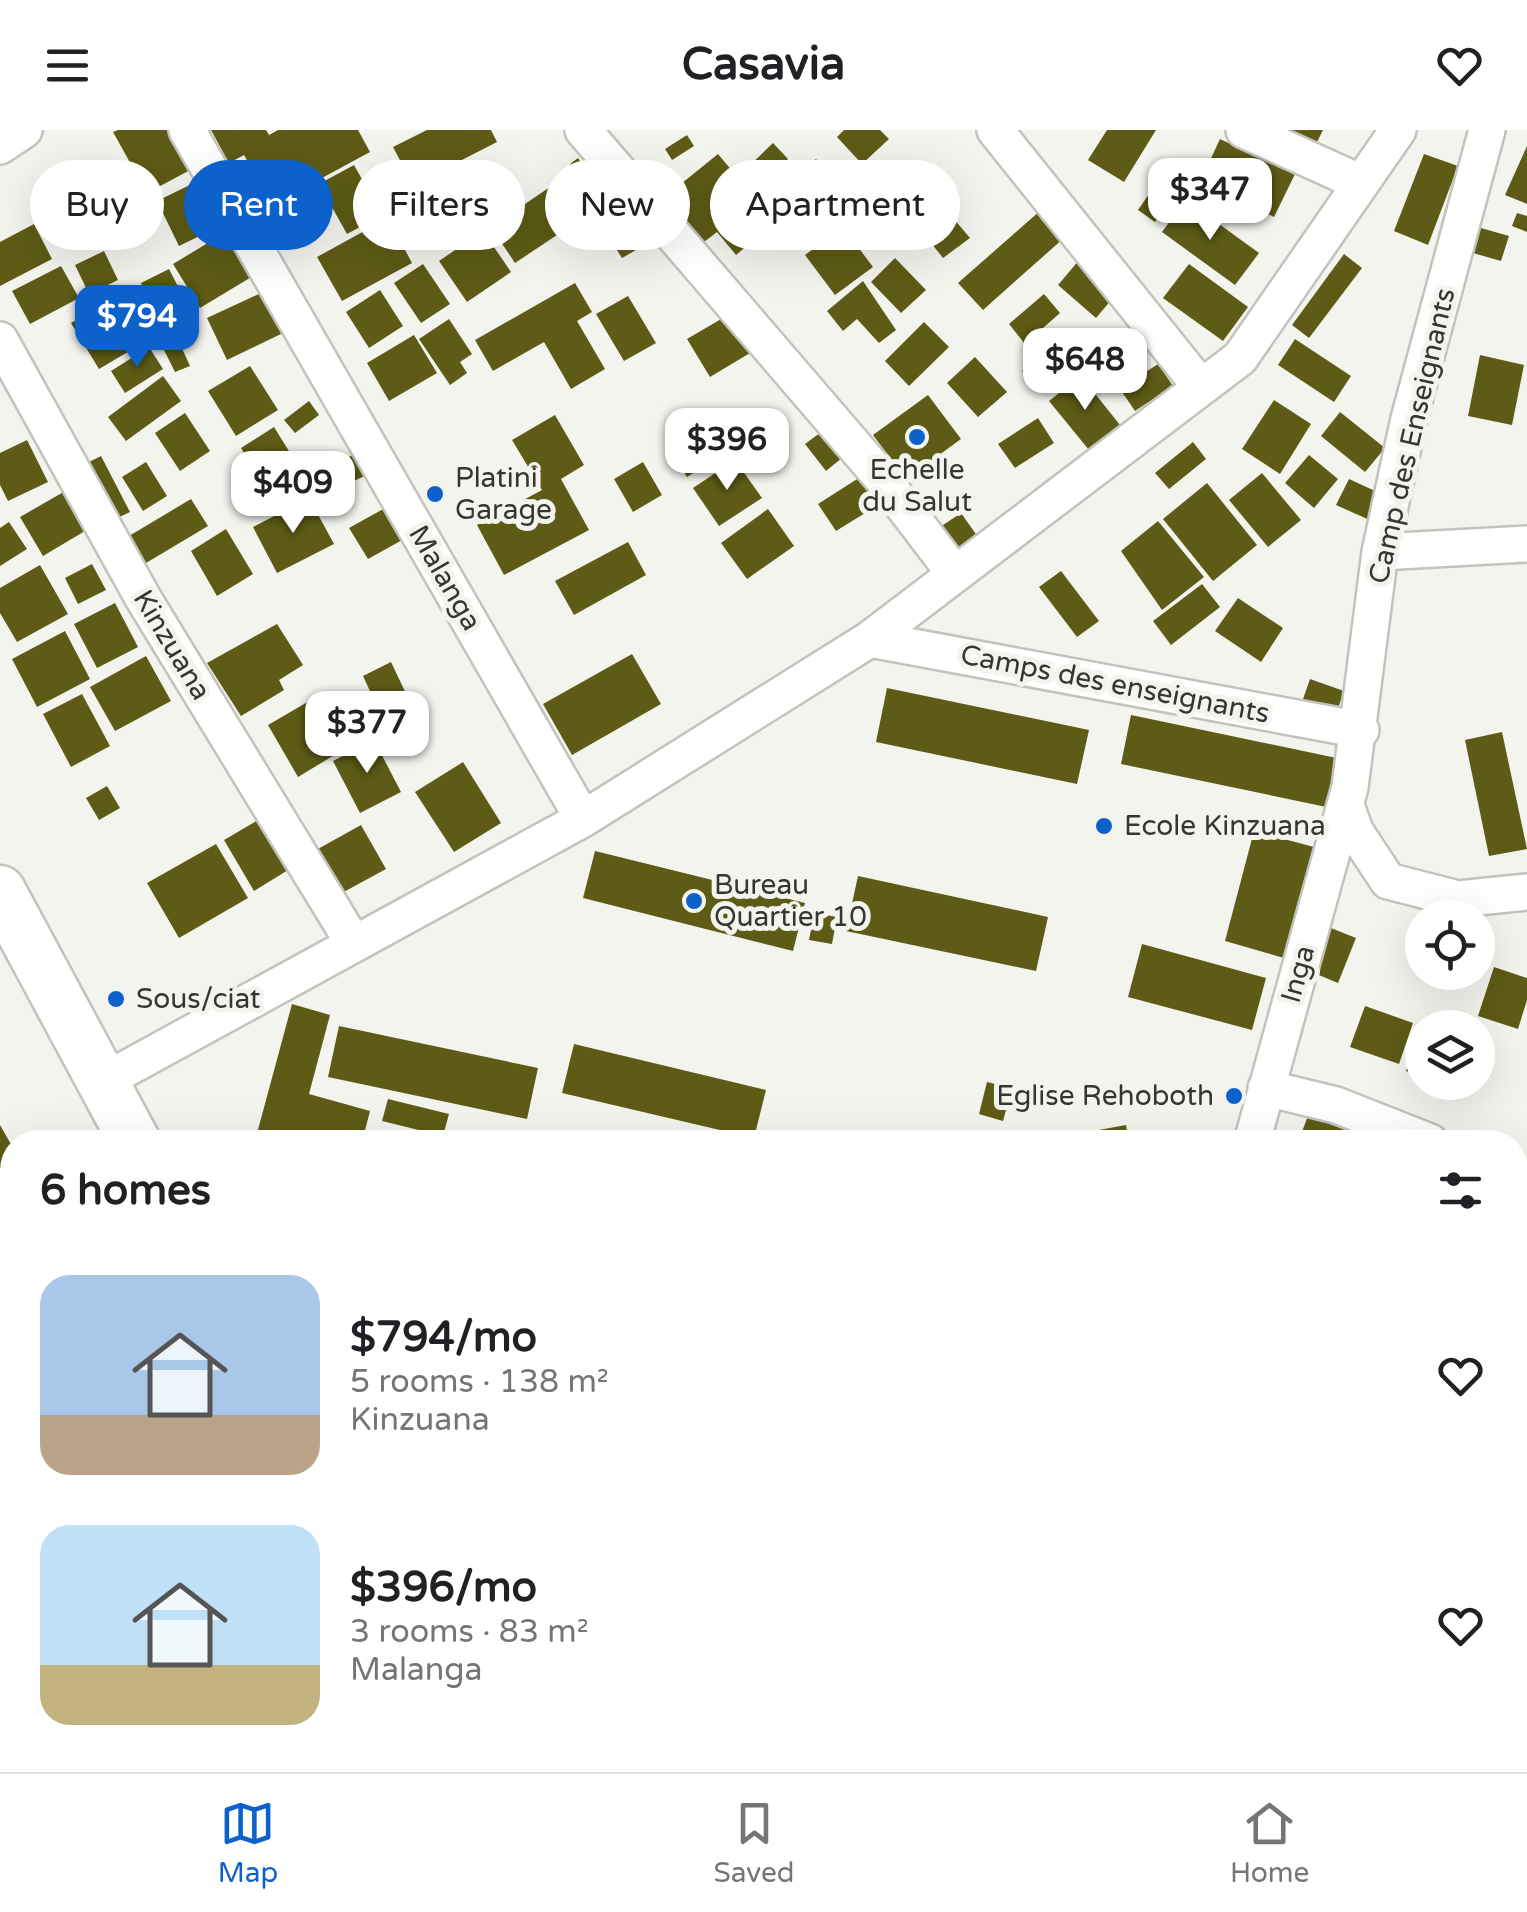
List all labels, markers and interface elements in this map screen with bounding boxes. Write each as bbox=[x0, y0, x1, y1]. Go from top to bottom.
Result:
icon: menu bbox=[40, 38, 95, 93]
text: Casavia bbox=[682, 38, 845, 92]
icon: heart bbox=[1432, 38, 1487, 93]
pin: $347 bbox=[1151, 158, 1269, 243]
chip: Buy bbox=[30, 160, 164, 250]
chip: Rent bbox=[184, 160, 333, 250]
chip: Filters bbox=[353, 160, 525, 250]
chip: New bbox=[545, 160, 690, 250]
chip: Apartment bbox=[710, 160, 960, 250]
text: $347 bbox=[1170, 171, 1250, 209]
pin: $794 bbox=[78, 285, 196, 370]
street label: Camp des Enseignants bbox=[1361, 285, 1463, 587]
text: $794 bbox=[97, 298, 177, 336]
pin: $648 bbox=[1026, 328, 1144, 413]
text: $648 bbox=[1045, 341, 1125, 379]
pin: $396 bbox=[668, 408, 786, 493]
text: $396 bbox=[687, 421, 767, 459]
marker: Echelle du Salut bbox=[906, 426, 928, 448]
pin: $409 bbox=[234, 451, 352, 536]
place label: Echelle du Salut bbox=[862, 453, 972, 519]
place label: Platini Garage bbox=[455, 461, 552, 527]
text: $409 bbox=[253, 464, 333, 502]
marker: Platini Garage bbox=[424, 483, 446, 505]
street label: Malanga bbox=[401, 519, 489, 637]
street label: Kinzuana bbox=[126, 584, 218, 706]
street label: Camps des enseignants bbox=[958, 637, 1272, 731]
pin: $377 bbox=[308, 691, 426, 776]
text: $377 bbox=[327, 704, 407, 742]
place label: Ecole Kinzuana bbox=[1124, 809, 1326, 843]
marker: Ecole Kinzuana bbox=[1093, 815, 1115, 837]
place label: Bureau Quartier 10 bbox=[714, 868, 867, 934]
marker: Bureau Quartier 10 bbox=[683, 890, 705, 912]
map controls bbox=[1405, 900, 1495, 1100]
button: locate bbox=[1405, 900, 1495, 990]
street label: Inga bbox=[1274, 941, 1322, 1007]
place label: Sous/ciat bbox=[136, 982, 261, 1016]
marker: Sous/ciat bbox=[105, 988, 127, 1010]
button: layers bbox=[1405, 1010, 1495, 1100]
place label: Eglise Rehoboth bbox=[996, 1079, 1214, 1113]
marker: Eglise Rehoboth bbox=[1223, 1085, 1245, 1107]
icon: filters bbox=[1433, 1163, 1488, 1218]
text: 6 homes bbox=[40, 1165, 211, 1216]
text: $794/mo bbox=[350, 1312, 537, 1363]
icon: home bbox=[120, 1315, 240, 1435]
icon: heart bbox=[1433, 1348, 1488, 1403]
text: 5 rooms · 138 m² bbox=[350, 1363, 609, 1401]
text: Kinzuana bbox=[350, 1401, 490, 1439]
text: $396/mo bbox=[350, 1562, 537, 1613]
icon: home bbox=[120, 1565, 240, 1685]
icon: heart bbox=[1433, 1598, 1488, 1653]
text: 3 rooms · 83 m² bbox=[350, 1613, 589, 1651]
text: Malanga bbox=[350, 1651, 483, 1689]
tab: Map bbox=[218, 1796, 278, 1890]
tab: Saved bbox=[714, 1796, 795, 1890]
tab: Home bbox=[1230, 1796, 1309, 1890]

